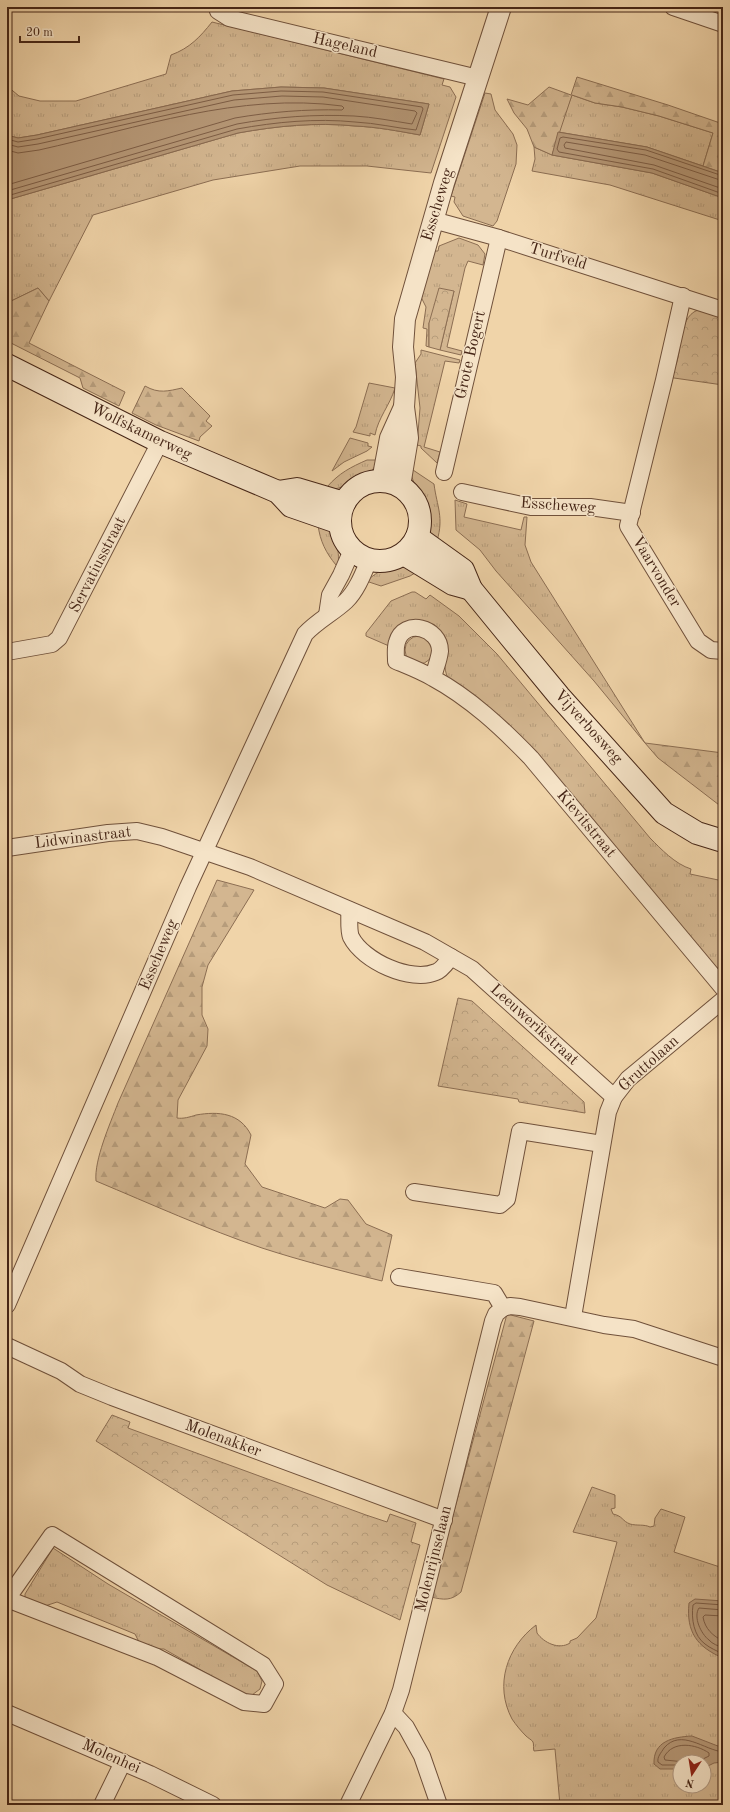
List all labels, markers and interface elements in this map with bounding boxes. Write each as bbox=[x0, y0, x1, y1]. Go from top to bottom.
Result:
scale bar bbox=[20, 18, 79, 44]
text: 20 m bbox=[26, 27, 53, 39]
street label: Hageland bbox=[311, 31, 379, 61]
street label: Esscheweg bbox=[419, 166, 457, 243]
street label: Turfveld bbox=[527, 241, 589, 273]
street label: Grote Bogert bbox=[453, 309, 489, 401]
street label: Wolfskamerweg bbox=[88, 401, 195, 464]
street label: Esscheweg bbox=[520, 495, 597, 517]
street label: Servatiusstraat bbox=[67, 514, 129, 616]
street label: Vaarvonder bbox=[629, 534, 684, 611]
street label: Vijverbosweg bbox=[551, 687, 625, 767]
street label: Kievitstraat bbox=[553, 787, 619, 861]
street label: Lidwinastraat bbox=[34, 824, 133, 852]
street label: Esscheweg bbox=[137, 917, 181, 993]
street label: Leeuwerikstraat bbox=[487, 981, 582, 1069]
street label: Gruttolaan bbox=[616, 1033, 682, 1095]
street label: Molenakker bbox=[183, 1418, 264, 1460]
street label: Molenrijnselaan bbox=[413, 1504, 455, 1614]
street label: Molenhei bbox=[79, 1737, 143, 1777]
north arrow bbox=[672, 1754, 712, 1794]
text: N bbox=[684, 1776, 695, 1789]

